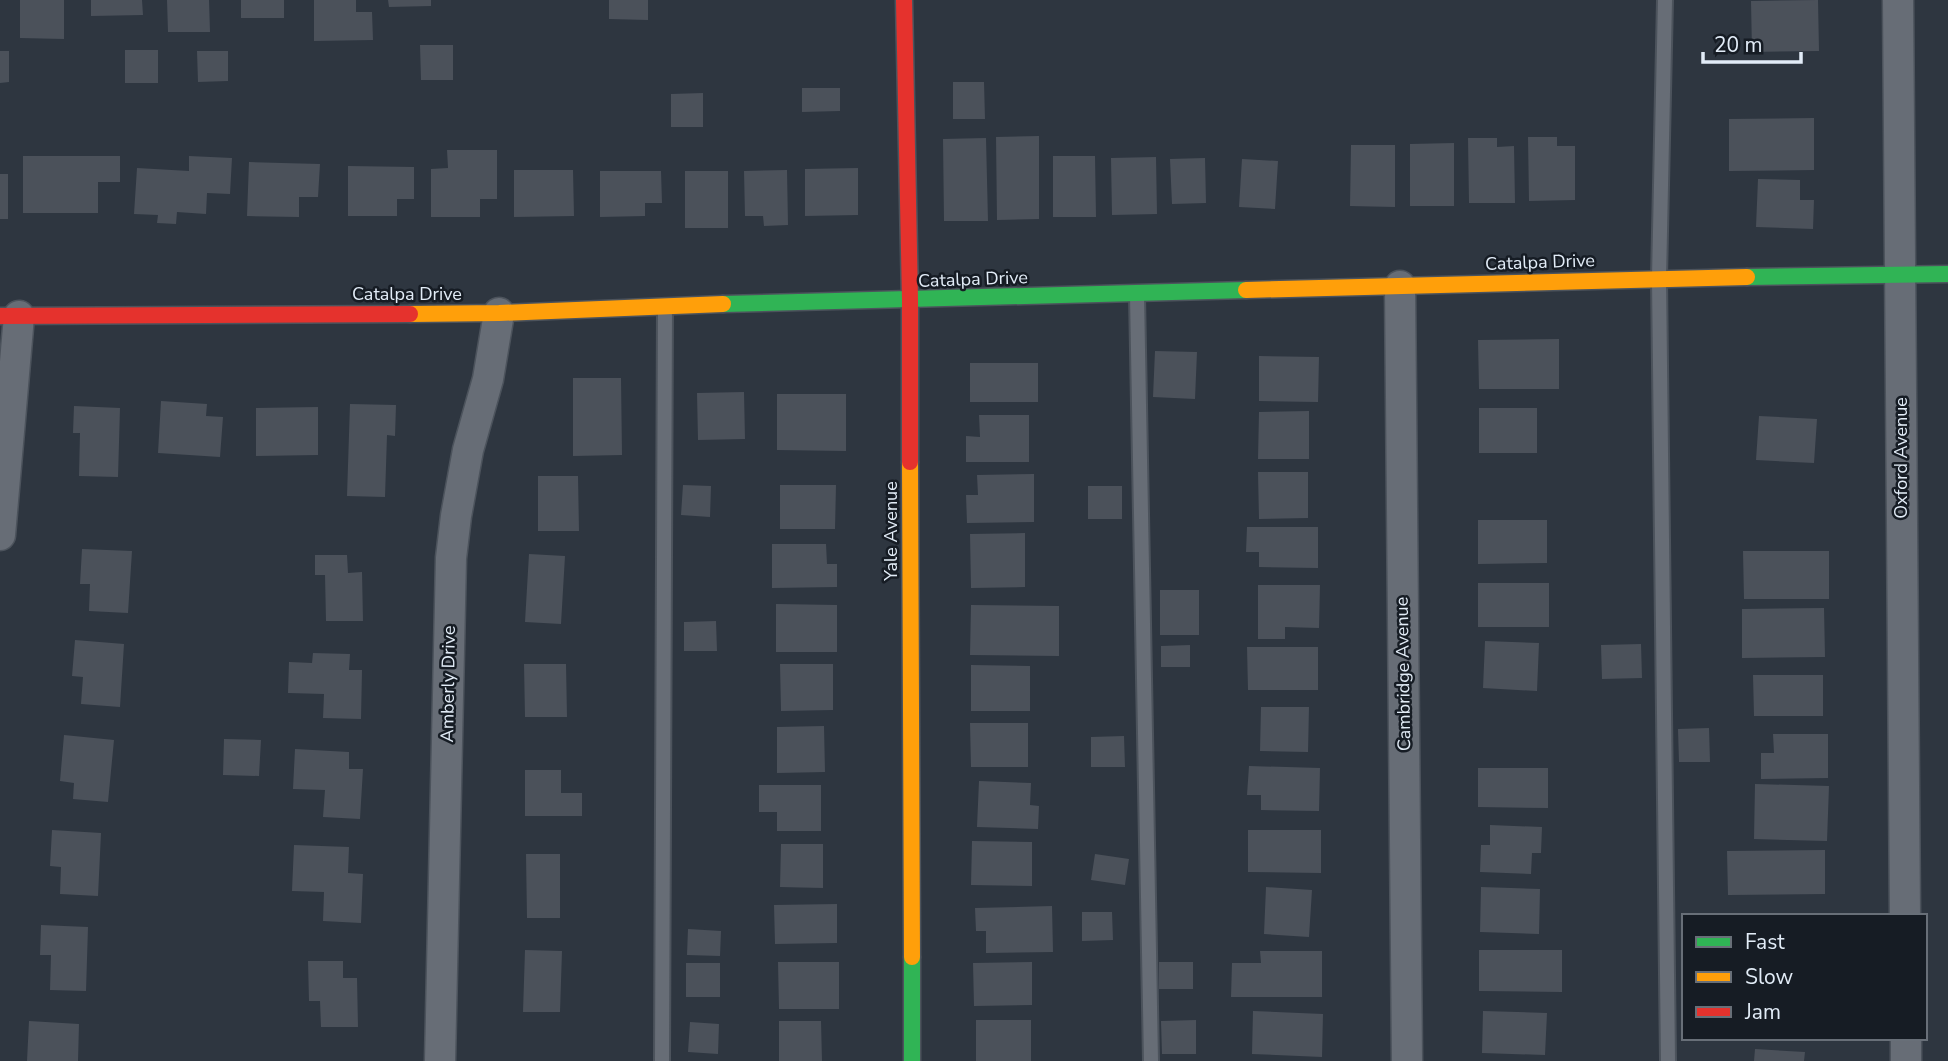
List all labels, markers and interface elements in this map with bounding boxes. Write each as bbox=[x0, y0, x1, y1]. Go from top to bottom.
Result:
scale bar bbox=[1703, 21, 1801, 65]
text: 20 m bbox=[1714, 31, 1763, 59]
street label: Catalpa Drive bbox=[1485, 248, 1595, 276]
street label: Catalpa Drive bbox=[918, 265, 1028, 293]
street label: Catalpa Drive bbox=[352, 282, 462, 306]
street label: Oxford Avenue bbox=[1889, 397, 1913, 519]
street label: Yale Avenue bbox=[879, 481, 903, 582]
street label: Cambridge Avenue bbox=[1390, 597, 1416, 751]
street label: Amberly Drive bbox=[435, 625, 461, 743]
legend bbox=[1682, 914, 1927, 1040]
text: Fast bbox=[1745, 928, 1785, 956]
text: Slow bbox=[1745, 963, 1794, 991]
text: Jam bbox=[1744, 998, 1781, 1026]

